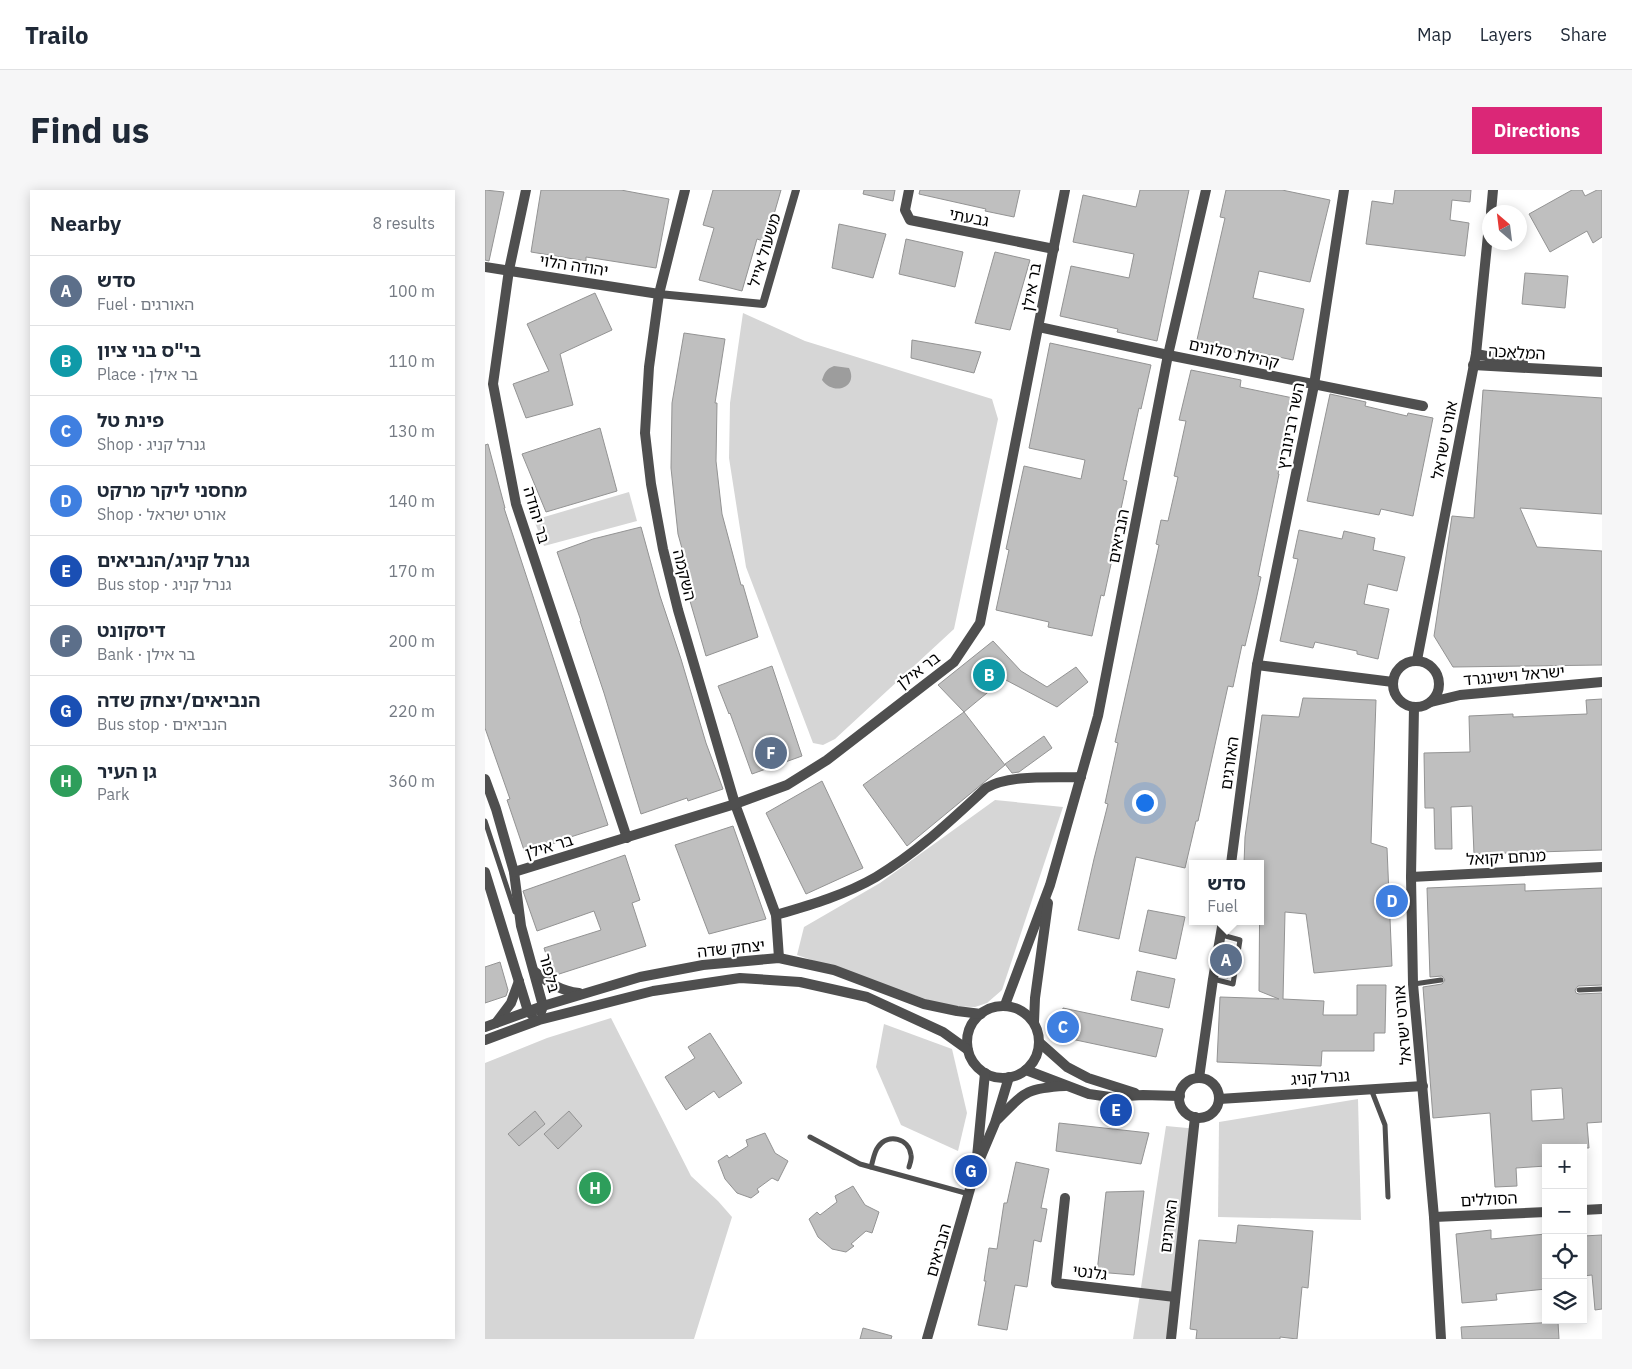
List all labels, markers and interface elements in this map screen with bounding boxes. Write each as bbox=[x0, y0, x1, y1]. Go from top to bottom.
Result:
text: Trailo bbox=[25, 19, 89, 51]
text: Map bbox=[1417, 23, 1452, 46]
text: Layers bbox=[1480, 23, 1532, 46]
text: Share bbox=[1560, 23, 1607, 46]
text: Find us bbox=[30, 107, 149, 153]
button: Directions bbox=[1472, 107, 1602, 154]
street label: גבעתי bbox=[947, 203, 991, 231]
north arrow bbox=[1482, 205, 1527, 250]
text: Nearby bbox=[50, 209, 121, 237]
street label: משעול אייל bbox=[743, 211, 785, 289]
text: 8 results bbox=[372, 213, 435, 233]
street label: יהודה הלוי bbox=[538, 250, 610, 280]
street label: בר אילן bbox=[1017, 261, 1045, 313]
text: סדש bbox=[97, 268, 136, 292]
text: A bbox=[61, 281, 71, 301]
text: 100 m bbox=[388, 281, 435, 301]
text: Fuel · האורגים bbox=[97, 294, 194, 314]
street label: קהילת סלונים bbox=[1187, 334, 1281, 372]
text: בי"ס בני ציון bbox=[97, 338, 201, 362]
street label: המלאכה bbox=[1488, 341, 1546, 363]
text: B bbox=[61, 351, 71, 371]
text: 110 m bbox=[388, 351, 435, 371]
text: Place · בר אילן bbox=[97, 364, 198, 384]
street label: השר רבינוביץ bbox=[1272, 381, 1308, 471]
street label: אורט ישראל bbox=[1427, 399, 1461, 481]
text: פינת טל bbox=[97, 408, 164, 432]
text: C bbox=[61, 421, 71, 441]
text: 130 m bbox=[388, 421, 435, 441]
text: Shop · גנרל קניג bbox=[97, 434, 206, 454]
text: מחסני ליקר מרקט bbox=[97, 478, 247, 502]
street label: בר יהודה bbox=[519, 484, 555, 546]
text: D bbox=[60, 491, 72, 511]
text: 140 m bbox=[388, 491, 435, 511]
text: Shop · אורט ישראל bbox=[97, 504, 226, 524]
street label: הנביאים bbox=[1103, 507, 1133, 565]
street label: השקמה bbox=[669, 547, 701, 603]
text: גנרל קניג/הנביאים bbox=[97, 548, 250, 572]
text: E bbox=[61, 561, 71, 581]
text: 170 m bbox=[388, 561, 435, 581]
text: Bus stop · גנרל קניג bbox=[97, 574, 231, 594]
text: דיסקונט bbox=[97, 618, 166, 642]
text: F bbox=[61, 631, 71, 651]
text: 200 m bbox=[388, 631, 435, 651]
text: Bank · בר אילן bbox=[97, 644, 195, 664]
street label: בר אילן bbox=[892, 647, 944, 693]
pin: B bbox=[973, 656, 1005, 694]
street label: ישראל וישינגרד bbox=[1462, 661, 1566, 689]
text: הנביאים/יצחק שדה bbox=[97, 688, 261, 712]
text: G bbox=[60, 701, 72, 721]
text: 220 m bbox=[388, 701, 435, 721]
text: Bus stop · הנביאים bbox=[97, 714, 227, 734]
pin: F bbox=[755, 734, 787, 772]
street label: האורגים bbox=[1215, 735, 1243, 791]
text: גן העיר bbox=[97, 759, 157, 783]
text: H bbox=[60, 771, 72, 791]
text: 360 m bbox=[388, 771, 435, 791]
text: Park bbox=[97, 784, 129, 804]
your location bbox=[1132, 790, 1158, 816]
street label: בר אילן bbox=[523, 829, 575, 863]
street label: מנחם יקואל bbox=[1466, 845, 1546, 869]
popup bbox=[1189, 860, 1264, 925]
text: סדש bbox=[1207, 871, 1246, 895]
pin: D bbox=[1376, 882, 1408, 920]
text: Fuel bbox=[1207, 896, 1238, 916]
street label: יצחק שדה bbox=[696, 934, 766, 962]
pin: A bbox=[1210, 941, 1242, 979]
street label: בלפור bbox=[535, 951, 565, 995]
street label: אורט ישראל bbox=[1389, 984, 1415, 1066]
pin: C bbox=[1047, 1008, 1079, 1046]
street label: גנרל קניג bbox=[1290, 1065, 1350, 1089]
pin: E bbox=[1100, 1091, 1132, 1129]
map controls bbox=[1542, 1144, 1587, 1324]
button: + bbox=[1542, 1144, 1587, 1189]
pin: G bbox=[955, 1152, 987, 1190]
pin: H bbox=[579, 1169, 611, 1207]
street label: הסוללים bbox=[1460, 1188, 1518, 1210]
button: − bbox=[1542, 1189, 1587, 1234]
street label: האורגים bbox=[1155, 1198, 1181, 1254]
street label: הנביאים bbox=[921, 1221, 955, 1279]
button: locate bbox=[1542, 1234, 1587, 1279]
street label: גלנטי bbox=[1072, 1260, 1108, 1284]
button: layers bbox=[1542, 1279, 1587, 1324]

